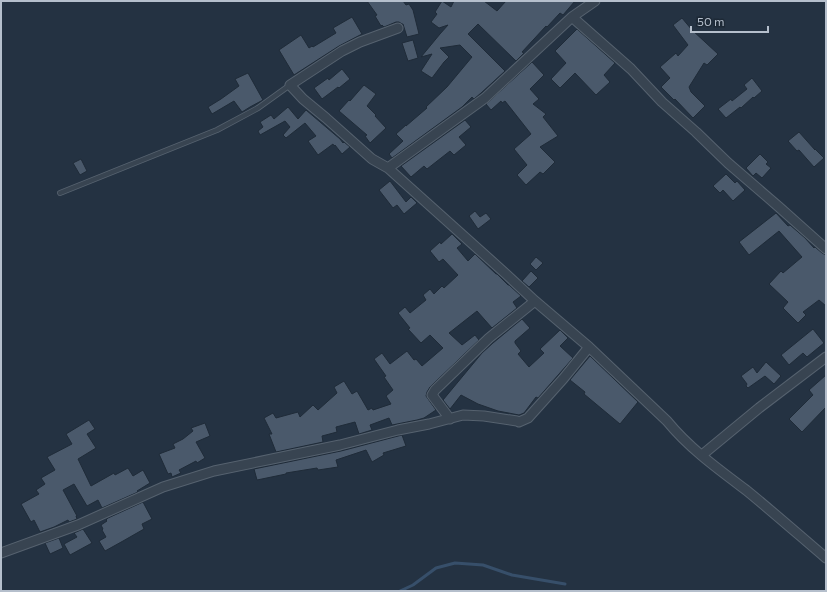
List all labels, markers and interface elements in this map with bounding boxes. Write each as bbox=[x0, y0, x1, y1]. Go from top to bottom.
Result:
scale bar bbox=[691, 8, 768, 34]
text: 50 m bbox=[697, 14, 725, 28]

